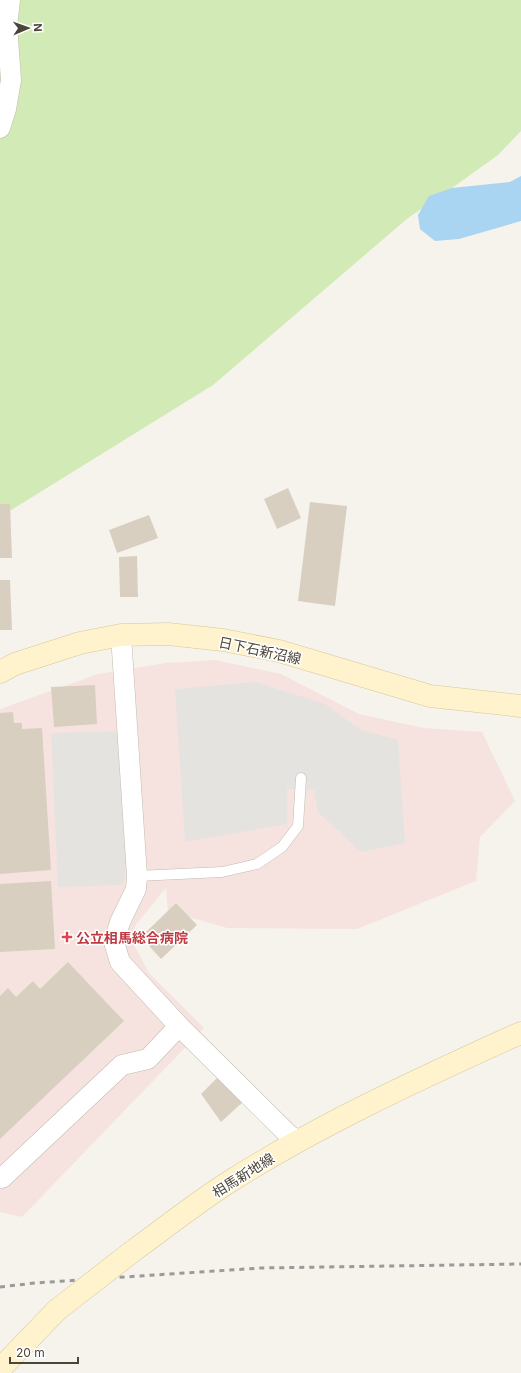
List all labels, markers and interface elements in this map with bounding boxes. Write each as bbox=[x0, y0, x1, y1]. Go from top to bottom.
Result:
north arrow bbox=[8, 8, 48, 48]
text: N bbox=[31, 23, 45, 32]
street label: 日下石新沼線 bbox=[217, 633, 303, 667]
place label: 公立相馬総合病院 bbox=[76, 929, 188, 946]
marker: 公立相馬総合病院 bbox=[61, 931, 73, 943]
street label: 相馬新地線 bbox=[209, 1149, 277, 1201]
scale bar bbox=[10, 1339, 78, 1365]
text: 20 m bbox=[16, 1345, 45, 1360]

